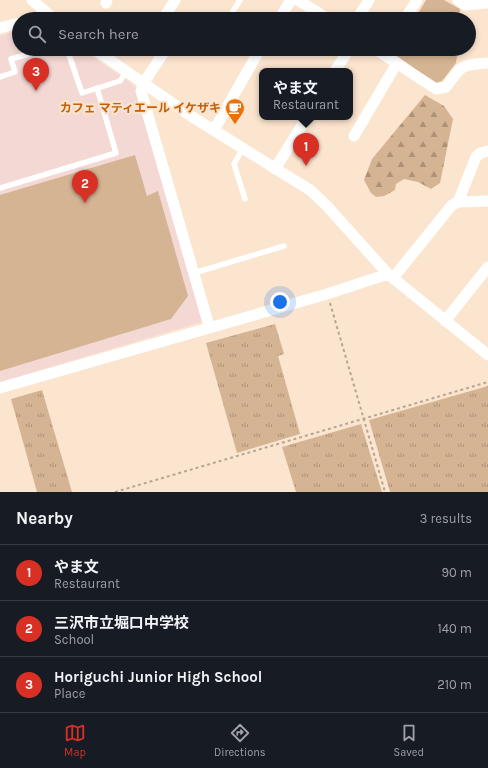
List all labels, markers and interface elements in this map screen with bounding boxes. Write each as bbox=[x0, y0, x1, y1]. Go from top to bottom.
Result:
search box bbox=[12, 12, 476, 56]
icon: search bbox=[26, 23, 48, 45]
text: Search here bbox=[58, 25, 139, 43]
pin: 3 bbox=[23, 58, 49, 91]
popup bbox=[259, 68, 353, 120]
text: やま文 bbox=[273, 79, 318, 97]
cafe icon: カフェ マティエール イケザキ bbox=[224, 97, 246, 125]
text: Restaurant bbox=[273, 97, 339, 112]
place label: カフェ マティエール イケザキ bbox=[60, 101, 221, 115]
pin: 1 bbox=[293, 133, 319, 166]
pin: 2 bbox=[72, 170, 98, 203]
your location bbox=[270, 292, 290, 312]
text: Nearby bbox=[16, 508, 73, 528]
text: 3 results bbox=[420, 511, 472, 526]
text: やま文 bbox=[54, 558, 99, 576]
text: 1 bbox=[27, 565, 31, 580]
text: 90 m bbox=[441, 565, 472, 580]
text: Restaurant bbox=[54, 576, 120, 591]
text: 三沢市立堀口中学校 bbox=[54, 614, 189, 632]
text: 2 bbox=[25, 621, 33, 636]
text: 140 m bbox=[437, 621, 472, 636]
text: School bbox=[54, 632, 94, 647]
text: Horiguchi Junior High School bbox=[54, 668, 262, 686]
text: 3 bbox=[25, 677, 33, 692]
text: 210 m bbox=[437, 677, 472, 692]
text: Place bbox=[54, 686, 85, 701]
tab: Map bbox=[64, 722, 86, 759]
tab: Directions bbox=[214, 722, 266, 759]
tab: Saved bbox=[394, 722, 424, 759]

